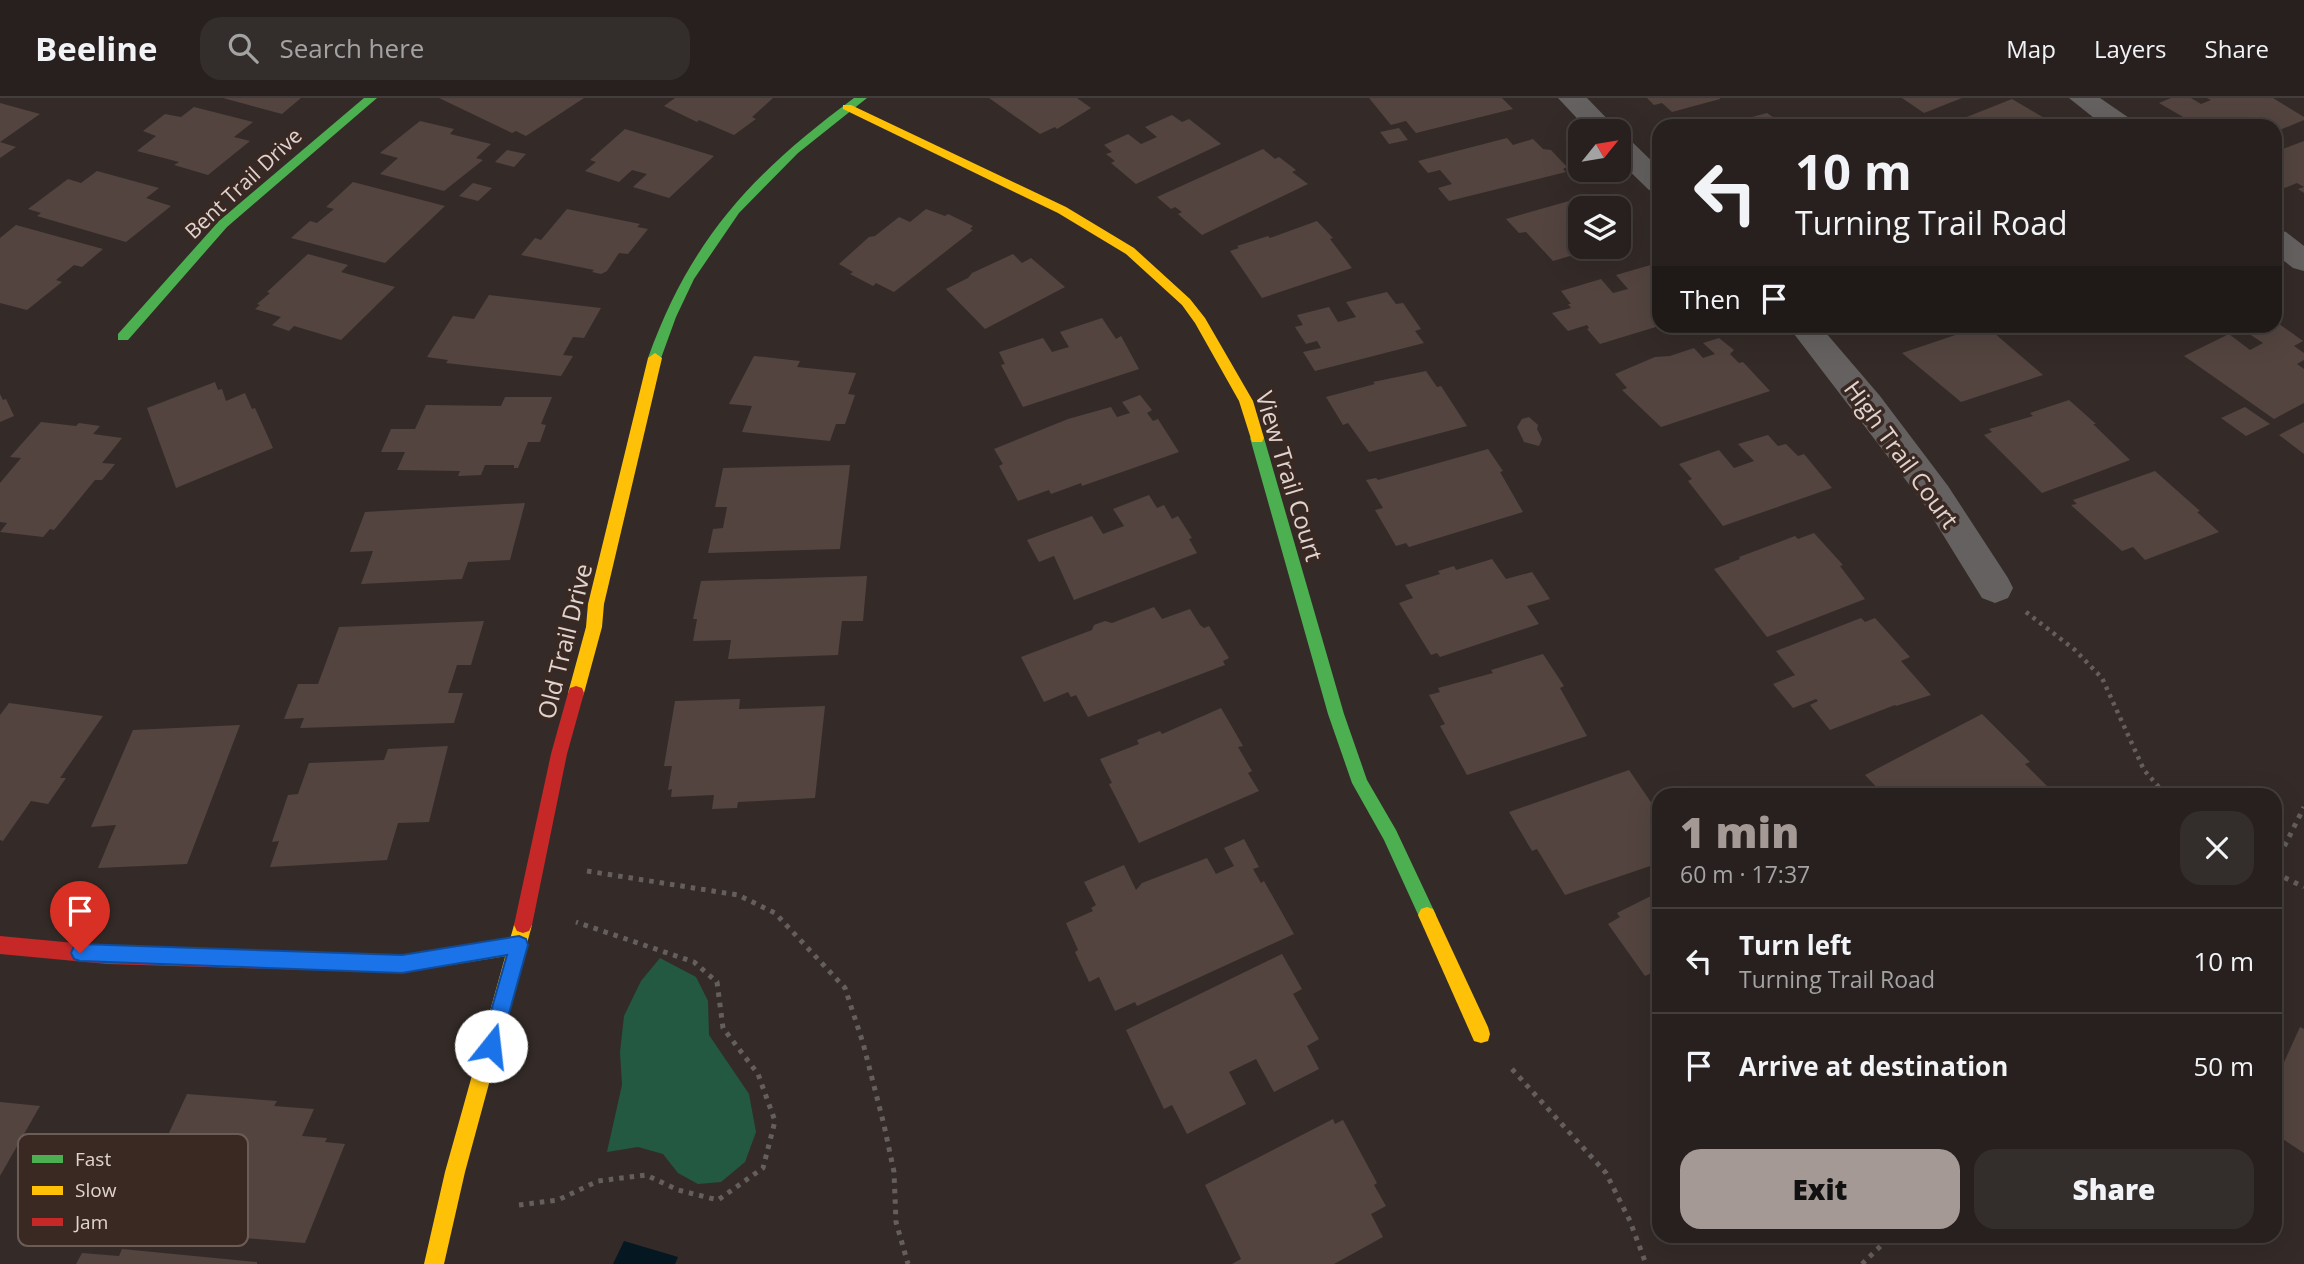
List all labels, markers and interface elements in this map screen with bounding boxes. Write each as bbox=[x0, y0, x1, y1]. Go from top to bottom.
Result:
search box bbox=[200, 17, 690, 80]
text: Beeline bbox=[35, 26, 158, 71]
icon: search bbox=[224, 29, 262, 67]
text: Search here bbox=[280, 30, 424, 66]
text: Map bbox=[2006, 32, 2056, 65]
text: Layers bbox=[2094, 32, 2167, 65]
text: Share bbox=[2205, 32, 2269, 65]
north arrow bbox=[1568, 119, 1631, 182]
map controls bbox=[1568, 119, 1631, 259]
street label: Bent Trail Drive bbox=[178, 121, 308, 245]
text: 10 m bbox=[1795, 138, 1912, 204]
icon: left bbox=[1680, 147, 1771, 238]
button: layers bbox=[1568, 196, 1631, 259]
text: Turning Trail Road bbox=[1795, 201, 2068, 244]
icon: arrive bbox=[1755, 280, 1793, 318]
text: Then bbox=[1680, 281, 1741, 317]
street label: High Trail Court bbox=[1837, 373, 1967, 535]
street label: View Trail Court bbox=[1248, 387, 1332, 565]
street label: Old Trail Drive bbox=[529, 560, 599, 722]
text: 1 min bbox=[1680, 803, 1799, 860]
button: close bbox=[2180, 811, 2254, 885]
text: 60 m · 17:37 bbox=[1680, 858, 1810, 890]
pin bbox=[50, 881, 110, 953]
icon: arrive bbox=[61, 892, 99, 930]
text: Turn left bbox=[1739, 927, 1851, 963]
icon: left bbox=[1680, 942, 1718, 980]
text: 10 m bbox=[2193, 943, 2254, 979]
text: Turning Trail Road bbox=[1739, 963, 1935, 995]
position arrow bbox=[454, 1009, 528, 1083]
icon: arrive bbox=[1680, 1047, 1718, 1085]
text: Arrive at destination bbox=[1739, 1048, 2008, 1084]
text: 50 m bbox=[2193, 1048, 2254, 1084]
legend bbox=[18, 1134, 248, 1246]
text: Fast bbox=[75, 1146, 111, 1172]
button: Exit bbox=[1680, 1149, 1960, 1229]
button: Share bbox=[1974, 1149, 2254, 1229]
text: Slow bbox=[75, 1177, 117, 1203]
text: Jam bbox=[73, 1209, 108, 1235]

